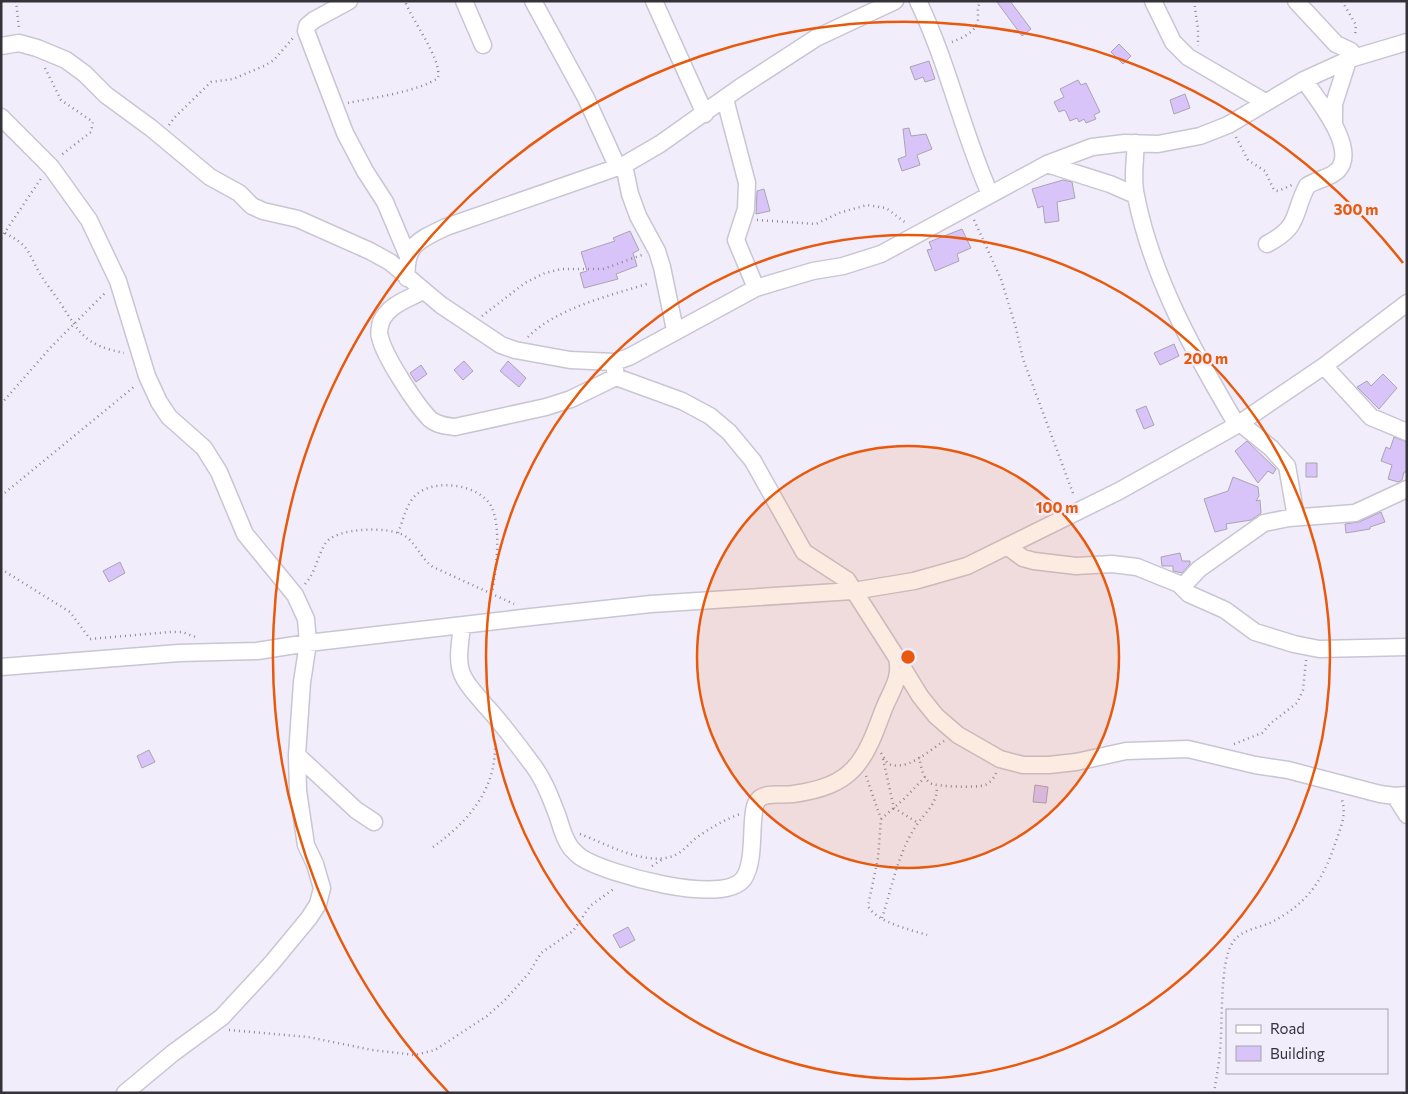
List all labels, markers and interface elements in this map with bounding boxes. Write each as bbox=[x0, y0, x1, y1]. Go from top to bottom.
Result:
text: 300 m bbox=[1334, 200, 1378, 218]
text: 200 m bbox=[1184, 349, 1228, 367]
text: 100 m bbox=[1036, 498, 1078, 516]
centre of rings bbox=[899, 648, 917, 666]
legend bbox=[1226, 1009, 1388, 1074]
text: Road bbox=[1270, 1019, 1305, 1037]
text: Building bbox=[1270, 1044, 1325, 1062]

